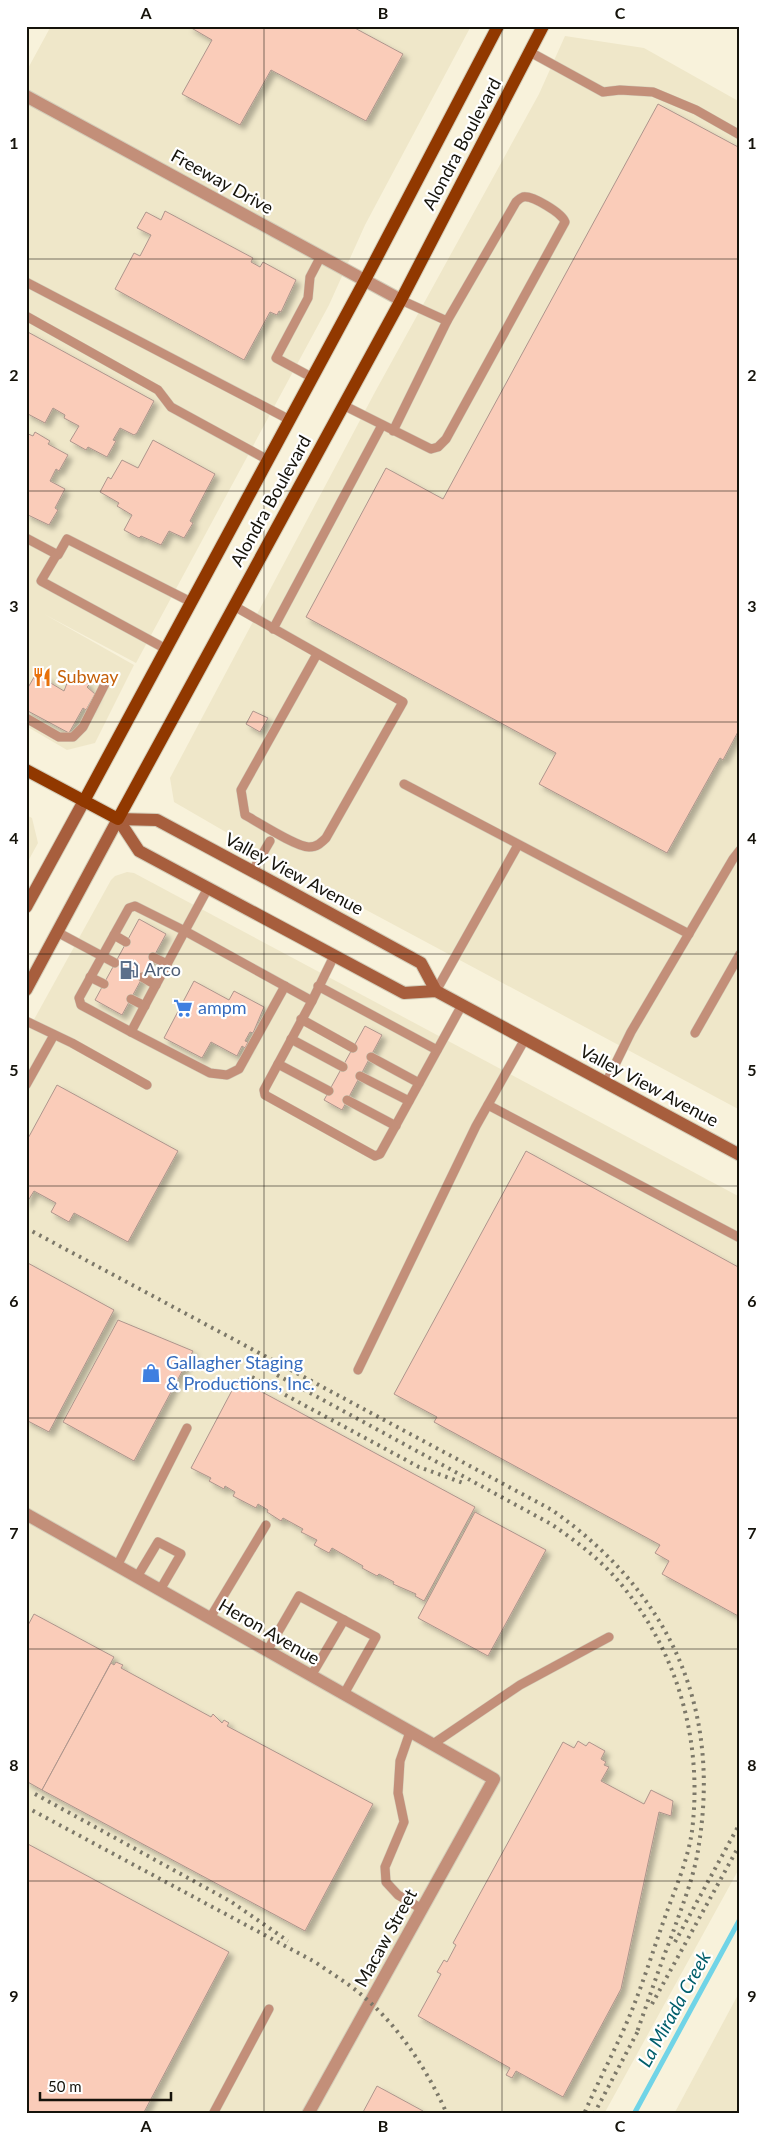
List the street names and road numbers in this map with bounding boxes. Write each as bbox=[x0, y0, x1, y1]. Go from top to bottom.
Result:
street label: Alondra Boulevard bbox=[417, 74, 505, 213]
street label: Freeway Drive bbox=[167, 144, 278, 218]
street label: Alondra Boulevard bbox=[225, 431, 315, 570]
street label: Valley View Avenue bbox=[221, 827, 367, 919]
street label: Valley View Avenue bbox=[576, 1039, 722, 1131]
street label: Heron Avenue bbox=[215, 1593, 324, 1669]
street label: Macaw Street bbox=[349, 1884, 421, 1990]

